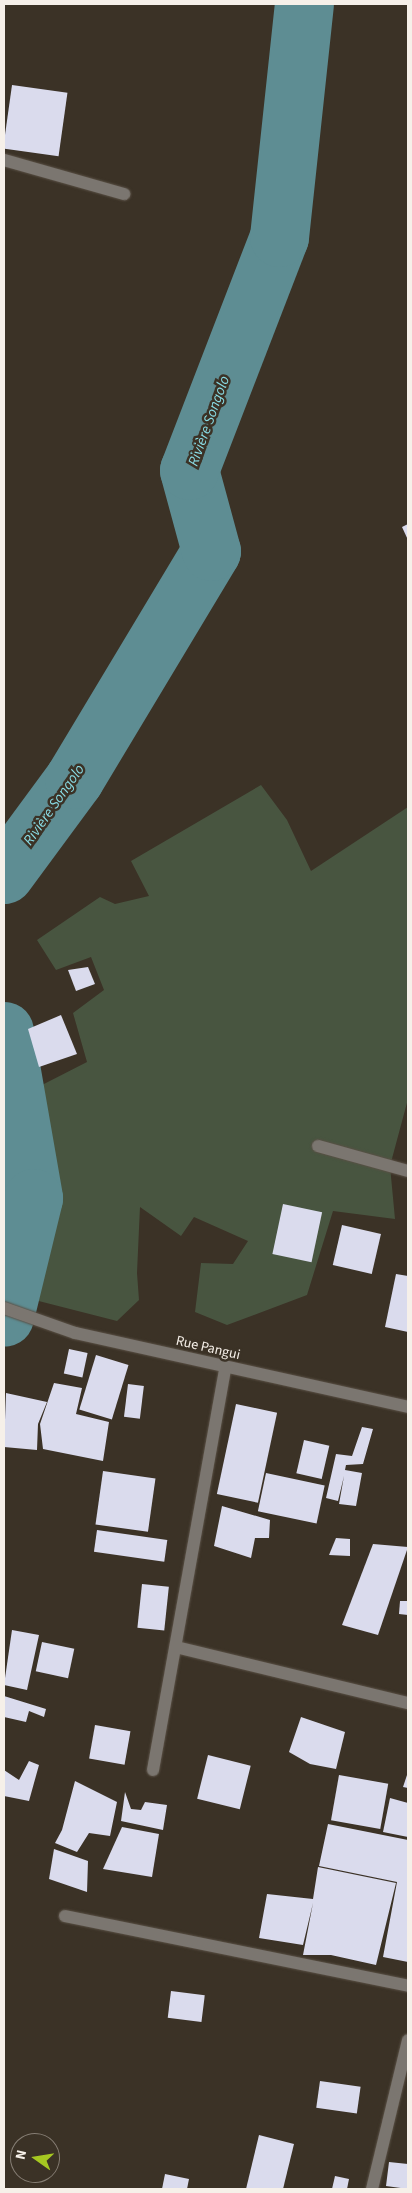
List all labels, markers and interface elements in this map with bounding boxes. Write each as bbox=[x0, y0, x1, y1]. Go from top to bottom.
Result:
water label: Rivière Songolo bbox=[184, 373, 234, 469]
water label: Rivière Songolo bbox=[19, 761, 89, 849]
street label: Rue Pangui bbox=[174, 1332, 242, 1364]
north arrow bbox=[10, 2133, 60, 2183]
text: N bbox=[11, 2148, 32, 2162]

